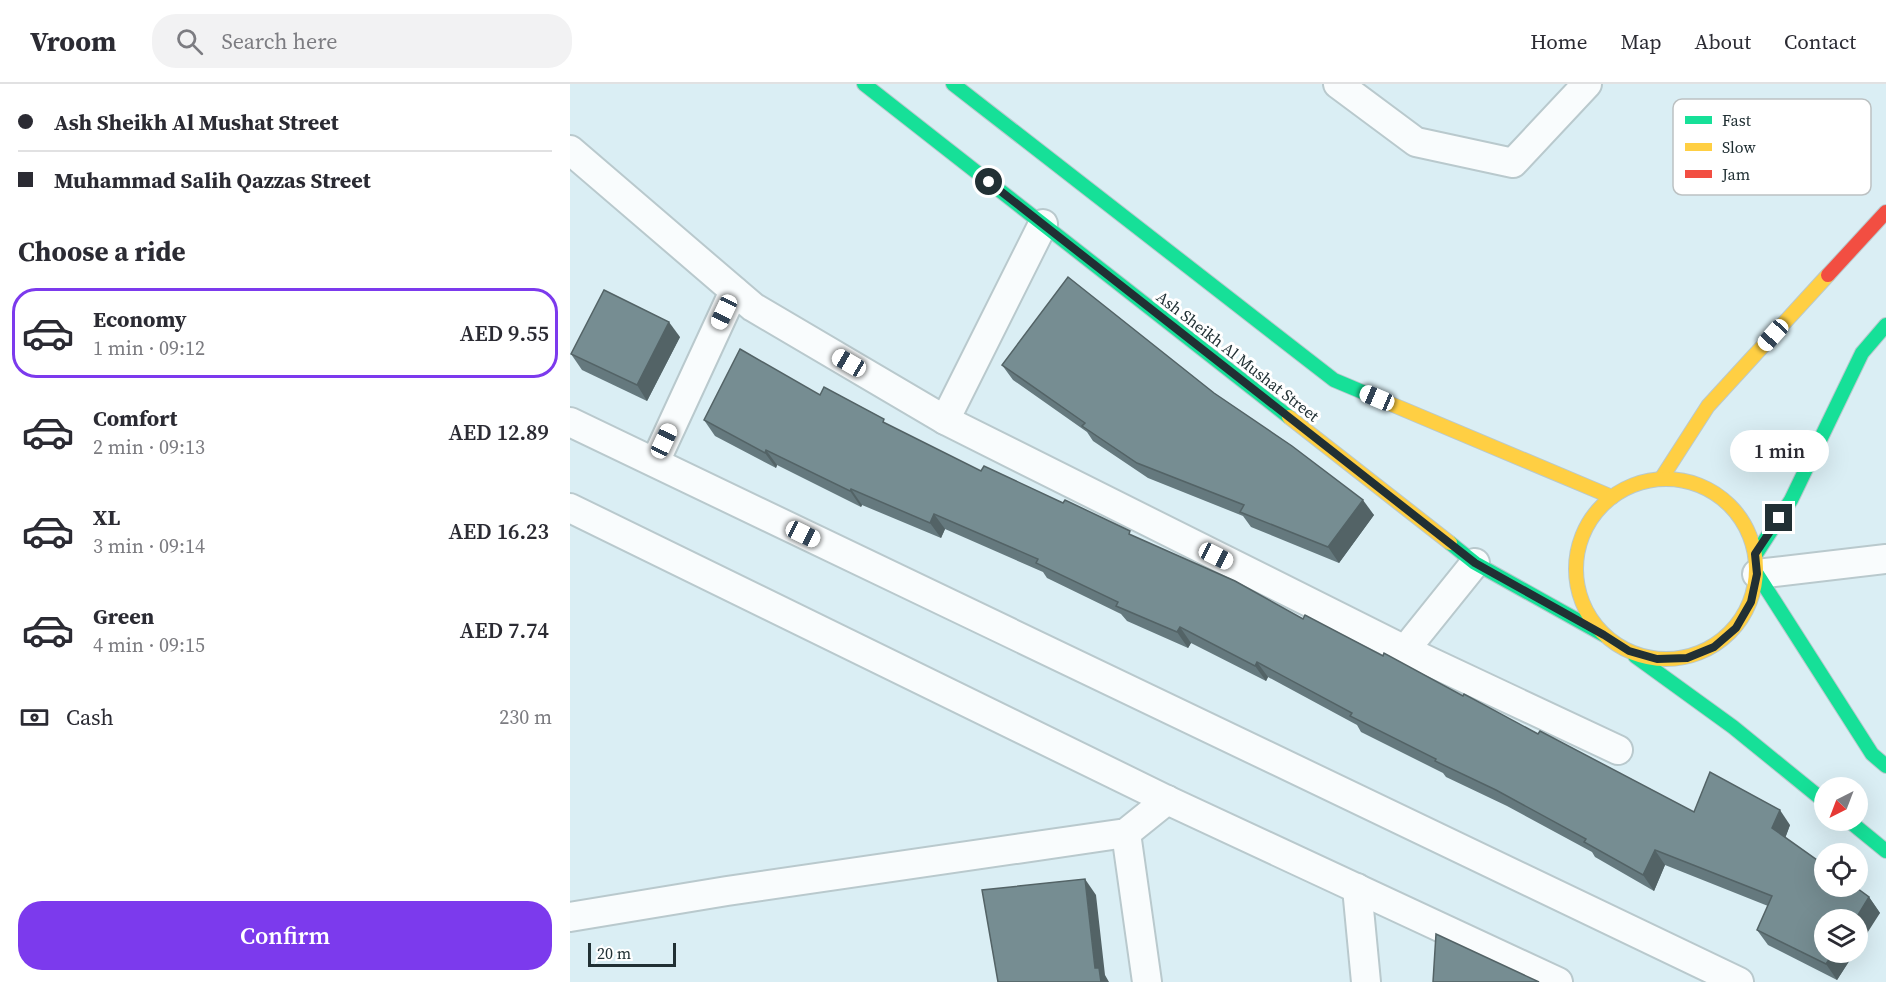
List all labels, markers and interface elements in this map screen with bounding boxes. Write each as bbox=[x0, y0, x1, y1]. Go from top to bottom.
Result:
search box bbox=[152, 14, 572, 68]
text: Vroom bbox=[30, 22, 116, 60]
icon: search bbox=[173, 25, 206, 58]
text: Search here bbox=[221, 26, 337, 56]
text: Home bbox=[1530, 27, 1588, 56]
text: Map bbox=[1621, 27, 1662, 56]
text: About bbox=[1695, 27, 1751, 56]
text: Contact bbox=[1784, 27, 1856, 56]
legend bbox=[1673, 99, 1871, 195]
text: Ash Sheikh Al Mushat Street bbox=[54, 107, 339, 137]
text: Fast bbox=[1722, 109, 1752, 131]
text: Slow bbox=[1722, 136, 1757, 158]
text: Jam bbox=[1721, 163, 1750, 185]
text: Muhammad Salih Qazzas Street bbox=[54, 165, 371, 195]
route start bbox=[975, 168, 1002, 195]
text: Choose a ride bbox=[18, 233, 186, 270]
street label: Ash Sheikh Al Mushat Street bbox=[1152, 286, 1325, 427]
car bbox=[708, 292, 740, 332]
text: Economy bbox=[93, 304, 187, 334]
icon: car bbox=[21, 306, 75, 360]
car bbox=[1754, 316, 1792, 354]
text: AED 9.55 bbox=[460, 318, 549, 348]
text: 1 min · 09:12 bbox=[93, 334, 205, 362]
car bbox=[829, 346, 869, 380]
car bbox=[1357, 383, 1397, 413]
text: Comfort bbox=[93, 403, 177, 433]
icon: car bbox=[21, 405, 75, 459]
text: AED 12.89 bbox=[448, 417, 549, 447]
car bbox=[648, 421, 680, 461]
callout: 1 min bbox=[1730, 431, 1828, 473]
text: 2 min · 09:13 bbox=[93, 433, 205, 461]
text: 1 min bbox=[1754, 437, 1805, 465]
text: XL bbox=[93, 502, 120, 532]
icon: car bbox=[21, 504, 75, 558]
route end bbox=[1765, 504, 1792, 531]
text: AED 16.23 bbox=[448, 516, 549, 546]
car bbox=[783, 518, 823, 550]
text: 3 min · 09:14 bbox=[93, 532, 205, 560]
car bbox=[1196, 540, 1236, 572]
text: Green bbox=[93, 601, 154, 631]
icon: car bbox=[21, 603, 75, 657]
text: AED 7.74 bbox=[460, 615, 549, 645]
text: 4 min · 09:15 bbox=[93, 631, 205, 659]
icon: cash bbox=[18, 701, 51, 734]
text: Cash bbox=[66, 702, 114, 732]
text: 230 m bbox=[499, 703, 552, 731]
north arrow bbox=[1814, 777, 1868, 831]
map controls bbox=[1814, 777, 1868, 963]
button: locate bbox=[1814, 843, 1868, 897]
button: Confirm bbox=[18, 901, 552, 970]
button: layers bbox=[1814, 909, 1868, 963]
scale bar bbox=[588, 940, 676, 968]
text: 20 m bbox=[597, 942, 631, 964]

